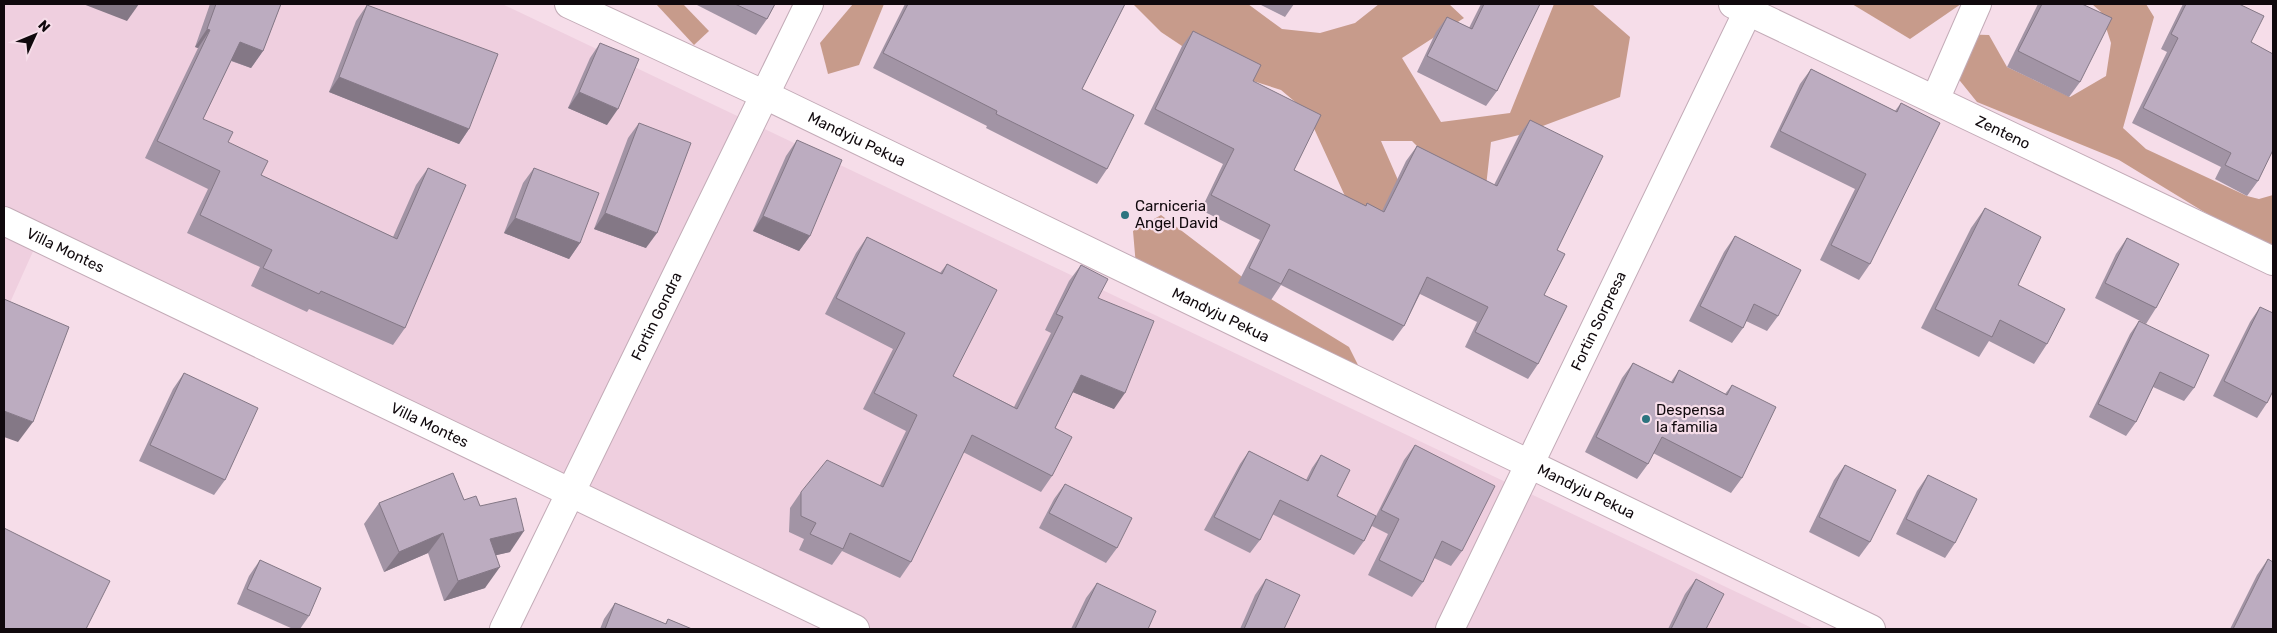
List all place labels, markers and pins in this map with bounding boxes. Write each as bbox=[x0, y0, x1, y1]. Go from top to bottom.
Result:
place label: Carniceria Angel David bbox=[1135, 197, 1218, 232]
marker: Carniceria Angel David bbox=[1119, 209, 1131, 221]
place label: Despensa la familia bbox=[1656, 401, 1725, 436]
marker: Despensa la familia bbox=[1640, 413, 1652, 425]

